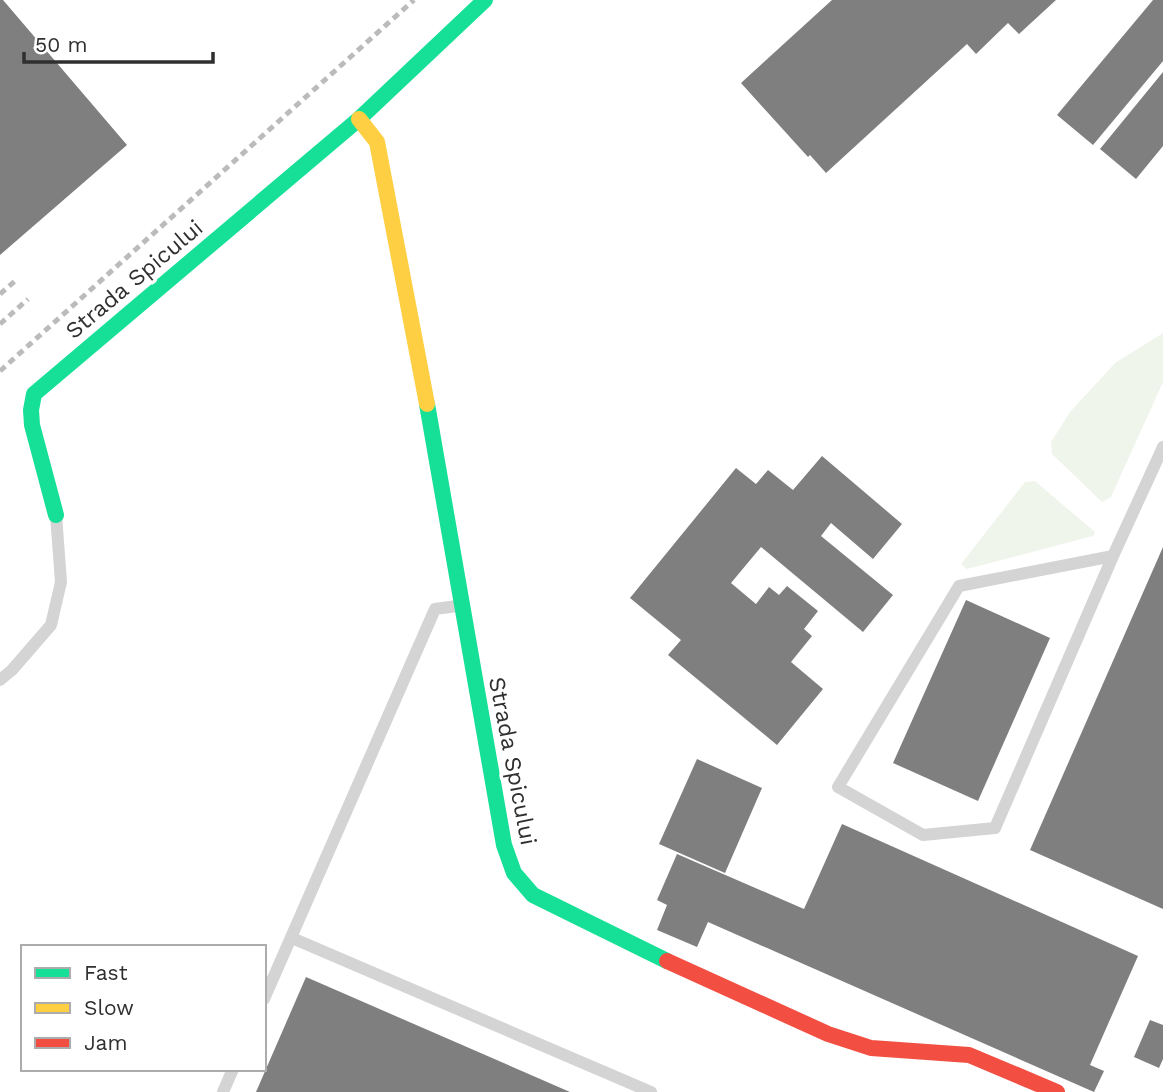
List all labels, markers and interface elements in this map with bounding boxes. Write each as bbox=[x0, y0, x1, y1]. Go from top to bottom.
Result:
scale bar bbox=[24, 21, 214, 65]
text: 50 m bbox=[35, 32, 87, 57]
street label: Strada Spicului bbox=[60, 214, 208, 345]
street label: Strada Spicului bbox=[483, 675, 542, 848]
legend bbox=[21, 945, 266, 1071]
text: Fast bbox=[84, 960, 128, 985]
text: Slow bbox=[84, 995, 134, 1020]
text: Jam bbox=[84, 1030, 127, 1055]

